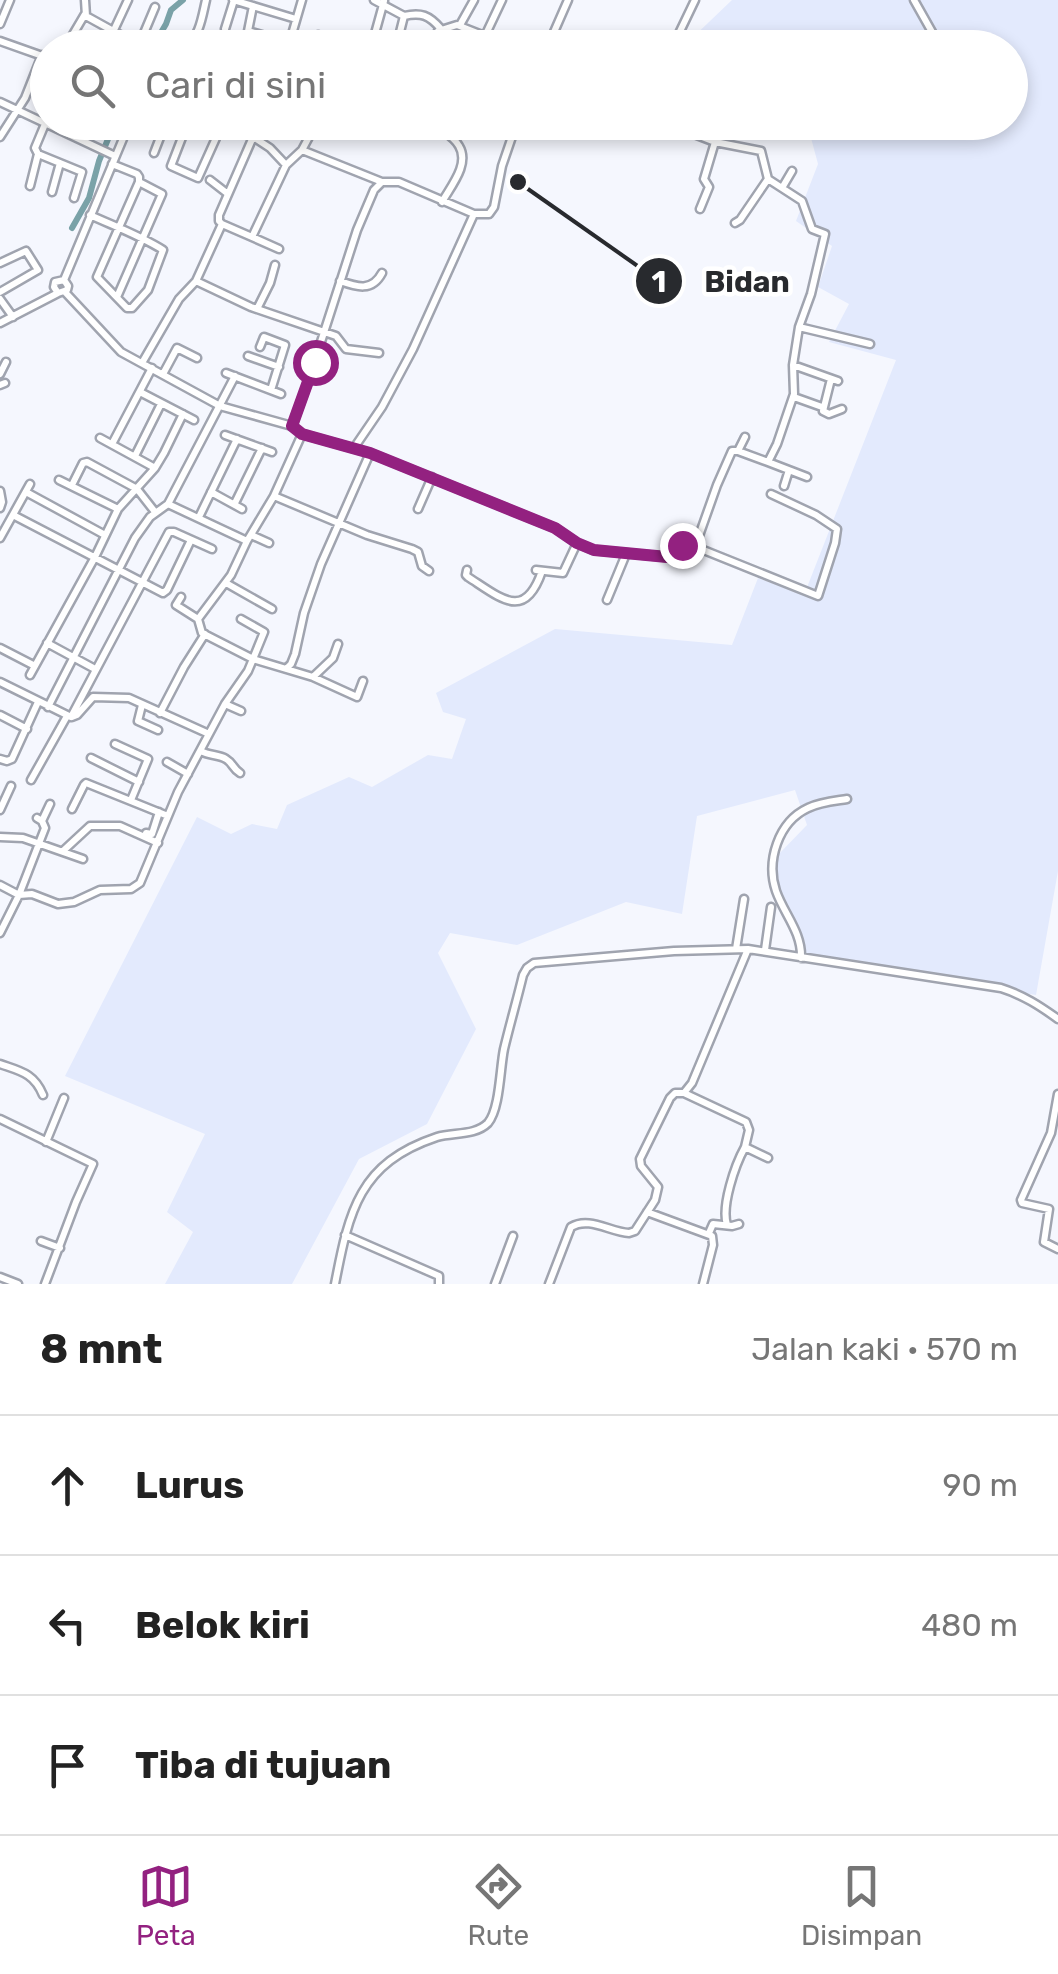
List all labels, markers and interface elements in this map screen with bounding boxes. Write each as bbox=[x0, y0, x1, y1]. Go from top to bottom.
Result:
search box bbox=[30, 30, 1028, 140]
icon: search bbox=[65, 58, 120, 113]
text: Cari di sini bbox=[145, 62, 326, 108]
callout: Bidan bbox=[634, 251, 810, 311]
text: 1 bbox=[652, 264, 666, 300]
text: Bidan bbox=[704, 264, 790, 300]
route start bbox=[293, 340, 339, 386]
route end bbox=[660, 523, 706, 569]
text: 8 mnt bbox=[40, 1324, 162, 1374]
text: Jalan kaki · 570 m bbox=[751, 1330, 1018, 1368]
icon: ahead bbox=[40, 1458, 95, 1513]
text: Lurus bbox=[135, 1462, 244, 1508]
text: 90 m bbox=[942, 1466, 1018, 1504]
icon: left bbox=[40, 1598, 95, 1653]
text: Belok kiri bbox=[135, 1602, 310, 1648]
text: 480 m bbox=[921, 1606, 1018, 1644]
icon: arrive bbox=[40, 1738, 95, 1793]
text: Tiba di tujuan bbox=[135, 1742, 391, 1788]
tab: Peta bbox=[136, 1859, 196, 1952]
tab: Rute bbox=[467, 1859, 529, 1952]
tab: Disimpan bbox=[801, 1859, 922, 1952]

